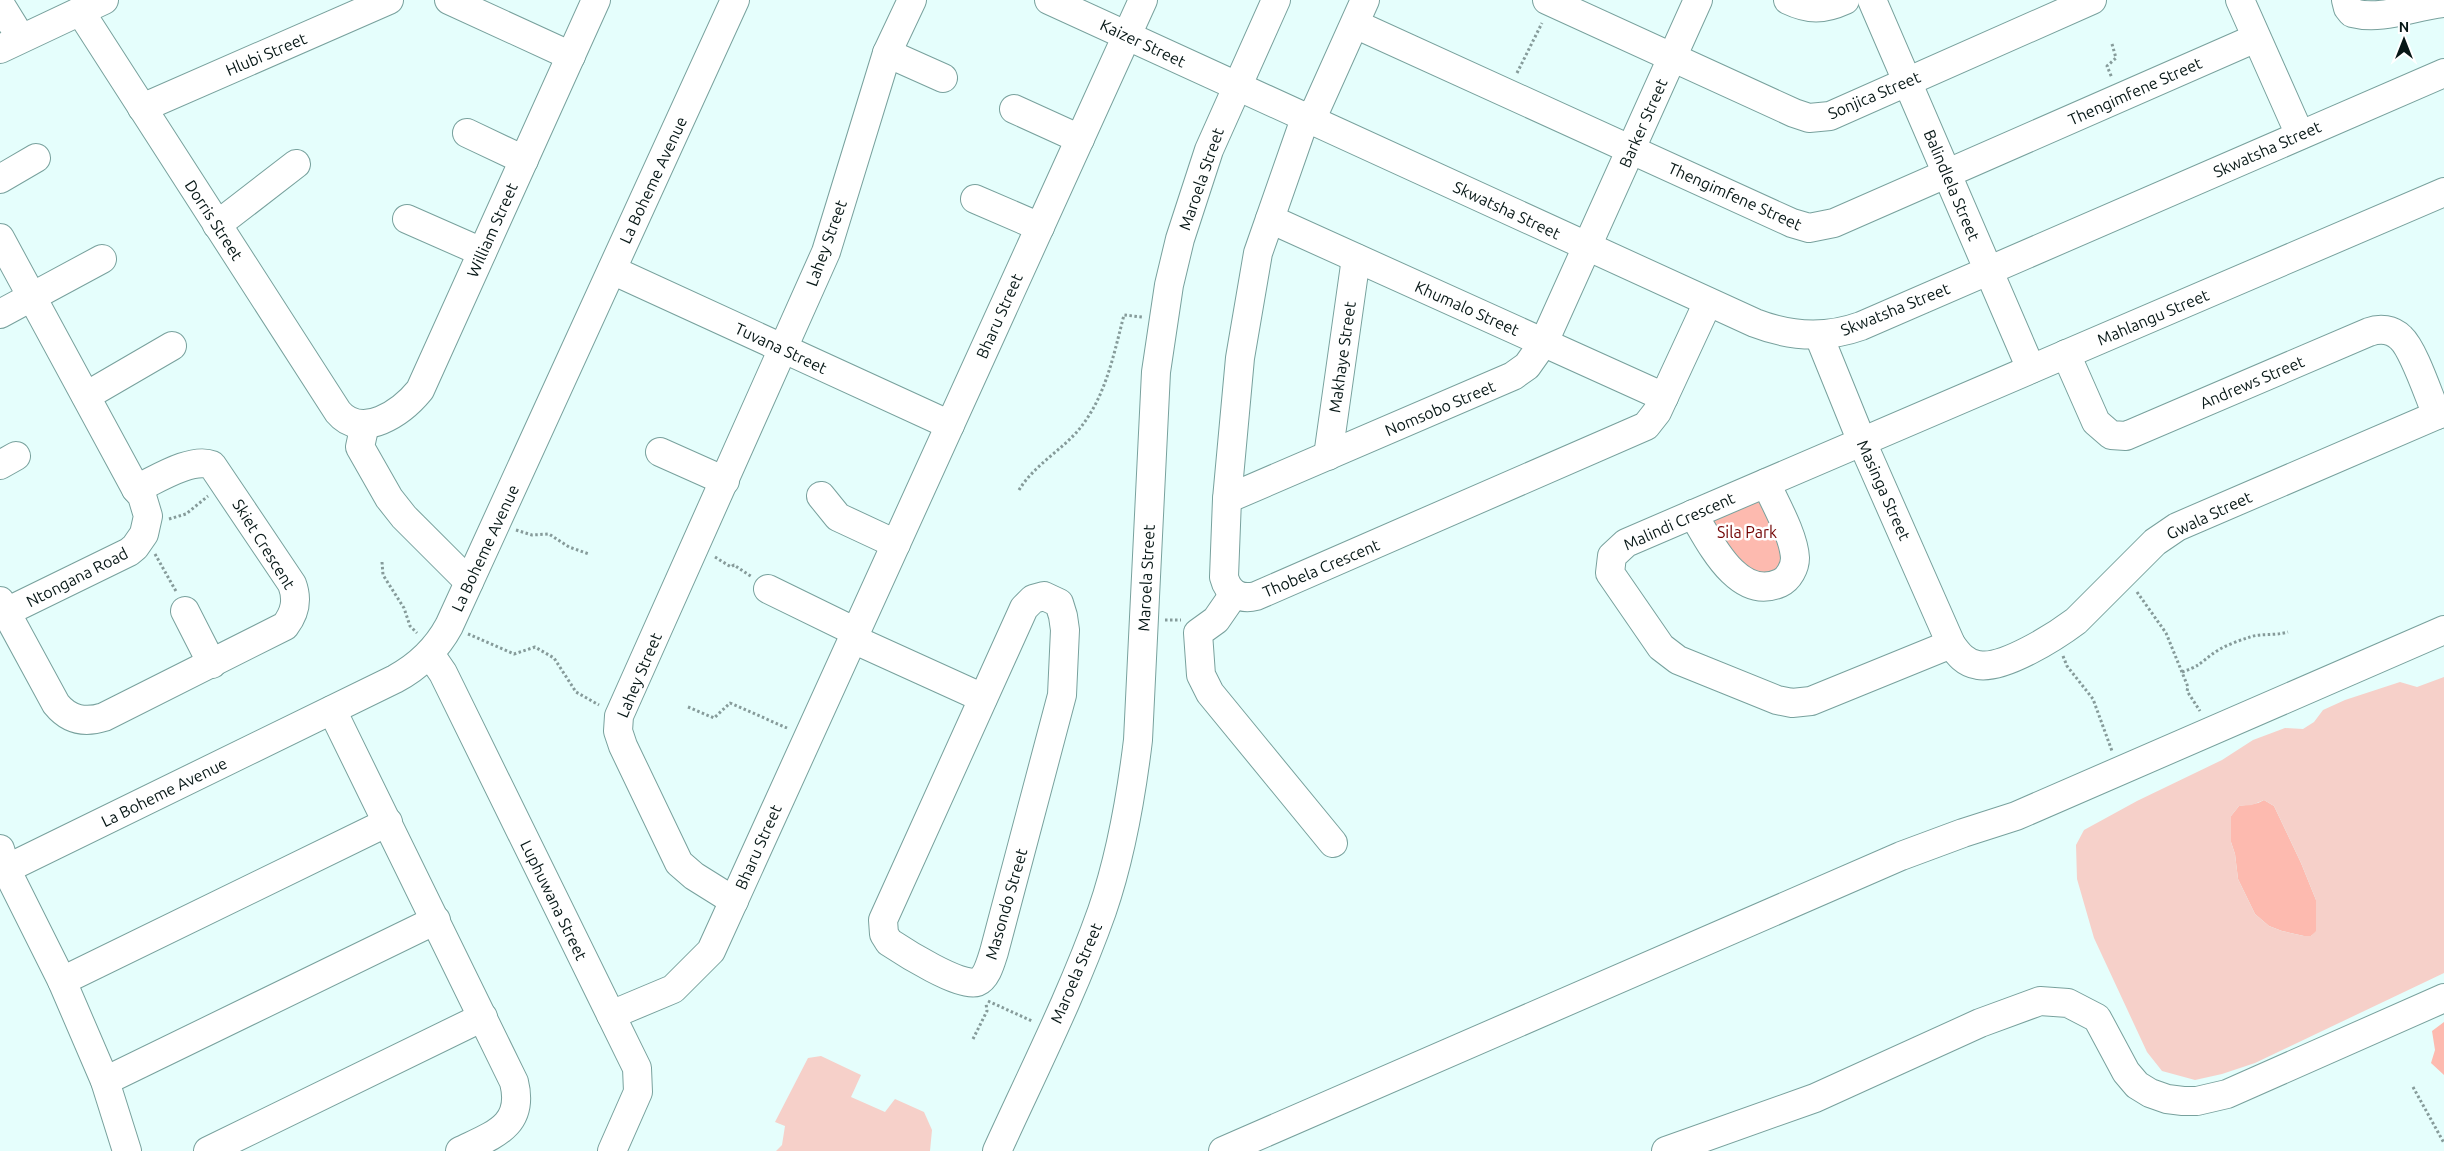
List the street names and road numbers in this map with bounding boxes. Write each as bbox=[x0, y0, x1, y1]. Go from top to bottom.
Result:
street label: Kaizer Street bbox=[1097, 15, 1189, 71]
street label: Hlubi Street bbox=[223, 29, 310, 79]
street label: Thengimfene Street bbox=[2066, 53, 2205, 129]
street label: Sonjica Street bbox=[1825, 67, 1924, 123]
street label: Barker Street bbox=[1615, 75, 1671, 170]
street label: La Boheme Avenue bbox=[616, 114, 690, 246]
street label: Skwatsha Street bbox=[2210, 117, 2324, 181]
street label: Maroela Street bbox=[1175, 125, 1227, 233]
street label: Balindlela Street bbox=[1921, 127, 1984, 244]
street label: Thengimfene Street bbox=[1666, 158, 1805, 234]
street label: Dorris Street bbox=[181, 177, 247, 264]
street label: Skwatsha Street bbox=[1451, 177, 1564, 243]
street label: William Street bbox=[463, 179, 521, 280]
street label: Lahey Street bbox=[802, 197, 850, 289]
street label: Bharu Street bbox=[972, 270, 1026, 361]
street label: Khumalo Street bbox=[1412, 277, 1522, 339]
street label: Skwatsha Street bbox=[1838, 279, 1953, 339]
street label: Mahlangu Street bbox=[2094, 285, 2212, 349]
street label: Makhaye Street bbox=[1325, 299, 1359, 414]
street label: Tuvana Street bbox=[732, 319, 830, 377]
street label: Andrews Street bbox=[2197, 352, 2307, 412]
street label: Nomsobo Street bbox=[1382, 376, 1498, 439]
street label: Masinga Street bbox=[1854, 437, 1914, 544]
street label: La Boheme Avenue bbox=[448, 482, 522, 614]
street label: Gwala Street bbox=[2163, 487, 2255, 543]
street label: Malindi Crescent bbox=[1621, 488, 1738, 554]
street label: Skiet Crescent bbox=[229, 496, 299, 593]
street label: Maroela Street bbox=[1134, 523, 1158, 632]
street label: Thobela Crescent bbox=[1260, 535, 1383, 601]
street label: Ntongana Road bbox=[23, 544, 131, 610]
street label: Lahey Street bbox=[613, 629, 665, 720]
street label: La Boheme Avenue bbox=[98, 754, 230, 830]
street label: Bharu Street bbox=[731, 801, 785, 892]
street label: Luphuwana Street bbox=[517, 837, 591, 964]
street label: Masondo Street bbox=[982, 846, 1031, 962]
street label: Maroela Street bbox=[1047, 920, 1105, 1026]

